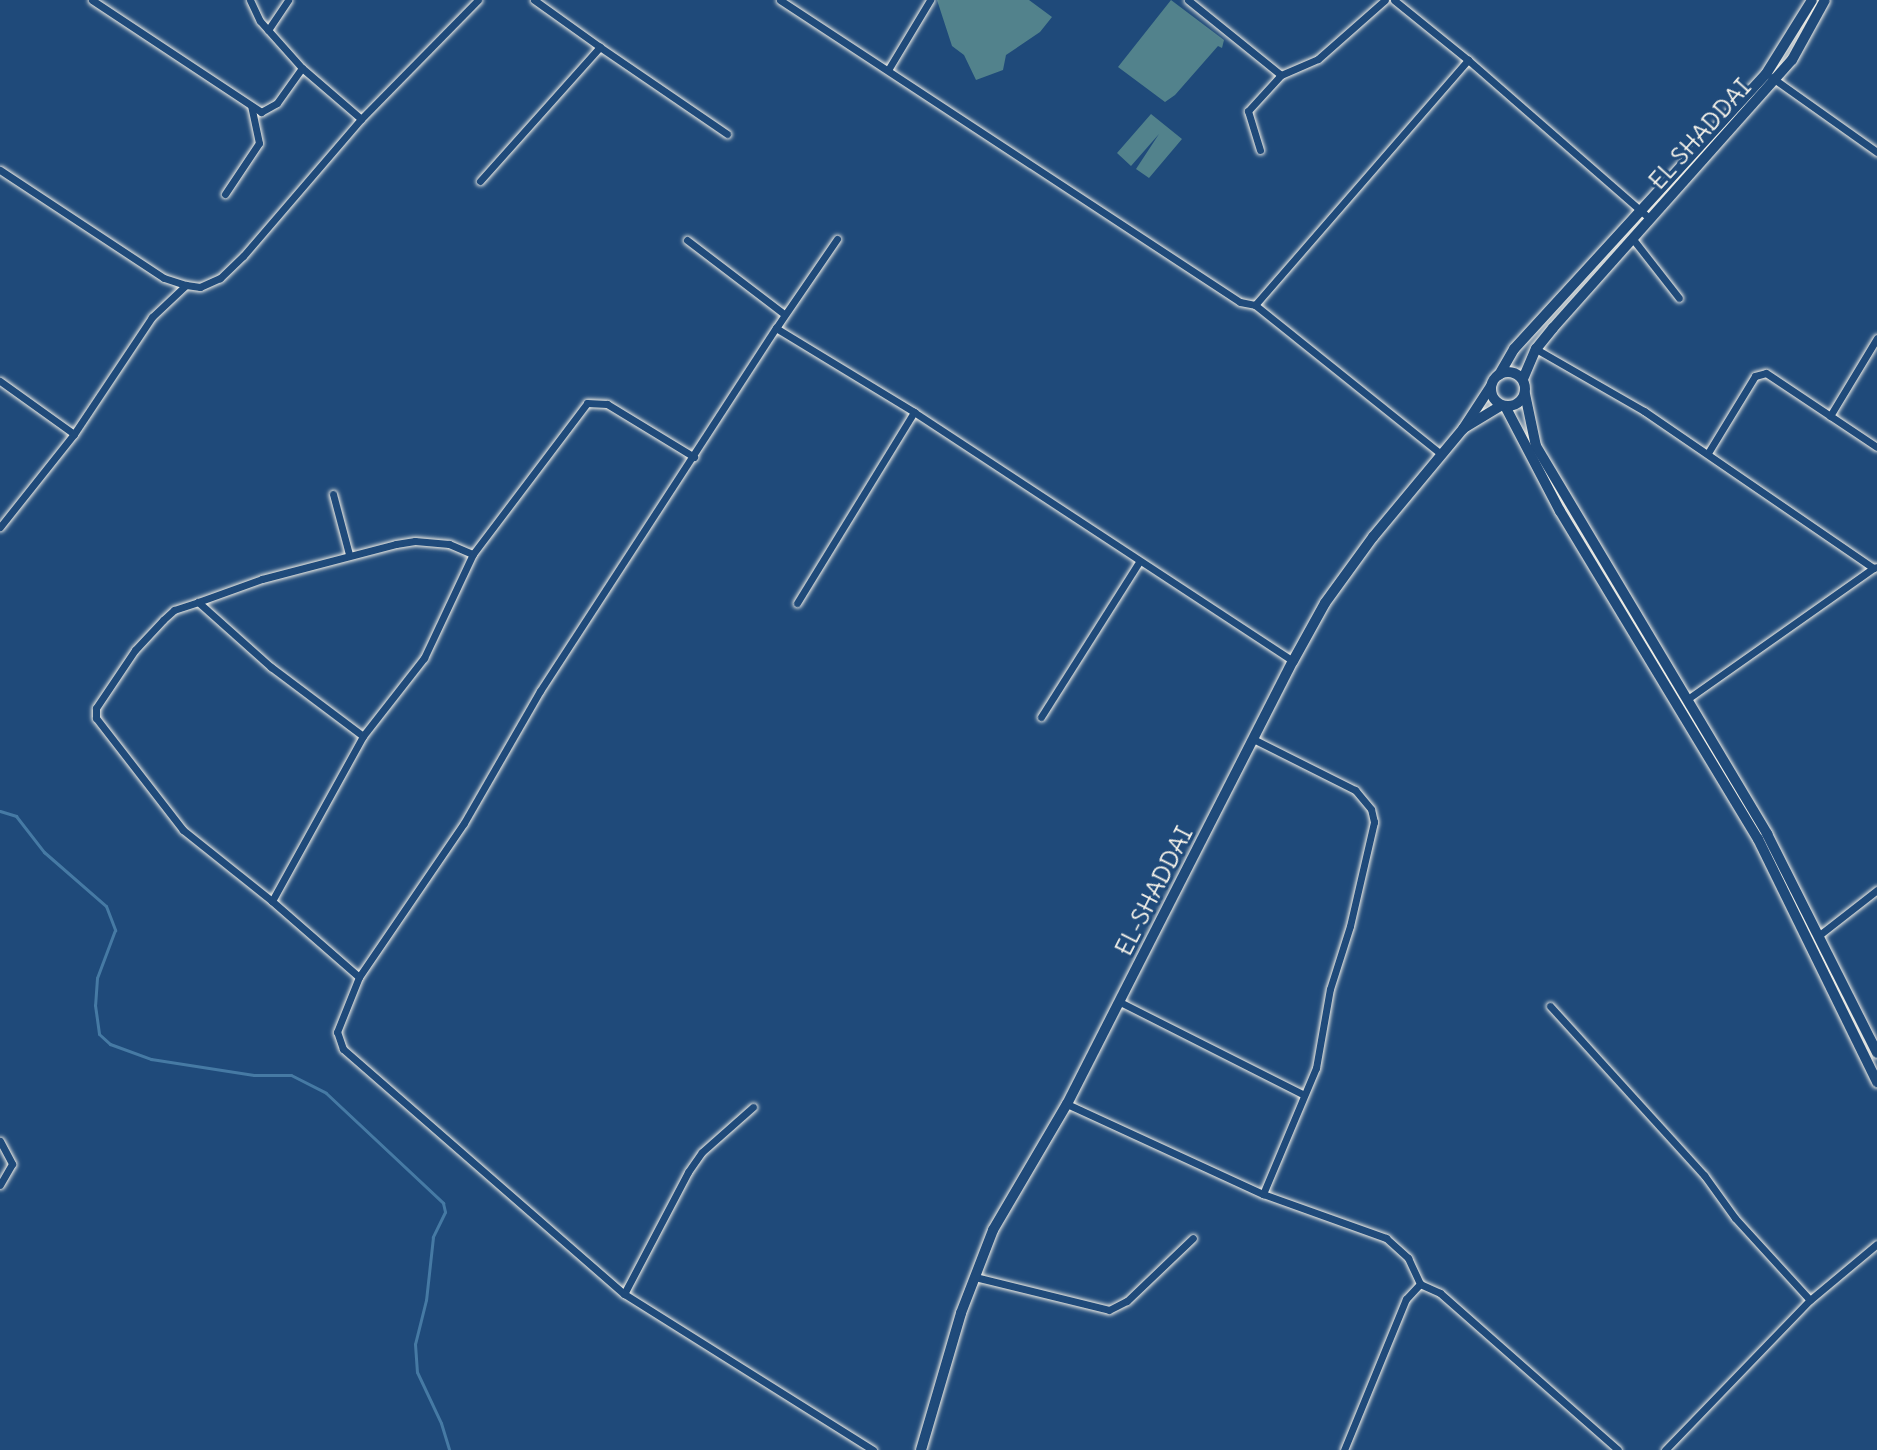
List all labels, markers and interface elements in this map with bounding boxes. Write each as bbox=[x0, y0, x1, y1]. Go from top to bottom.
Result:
street label: EL SHADDAI bbox=[1643, 73, 1757, 195]
street label: EL-SHADDAI bbox=[1109, 822, 1199, 960]

